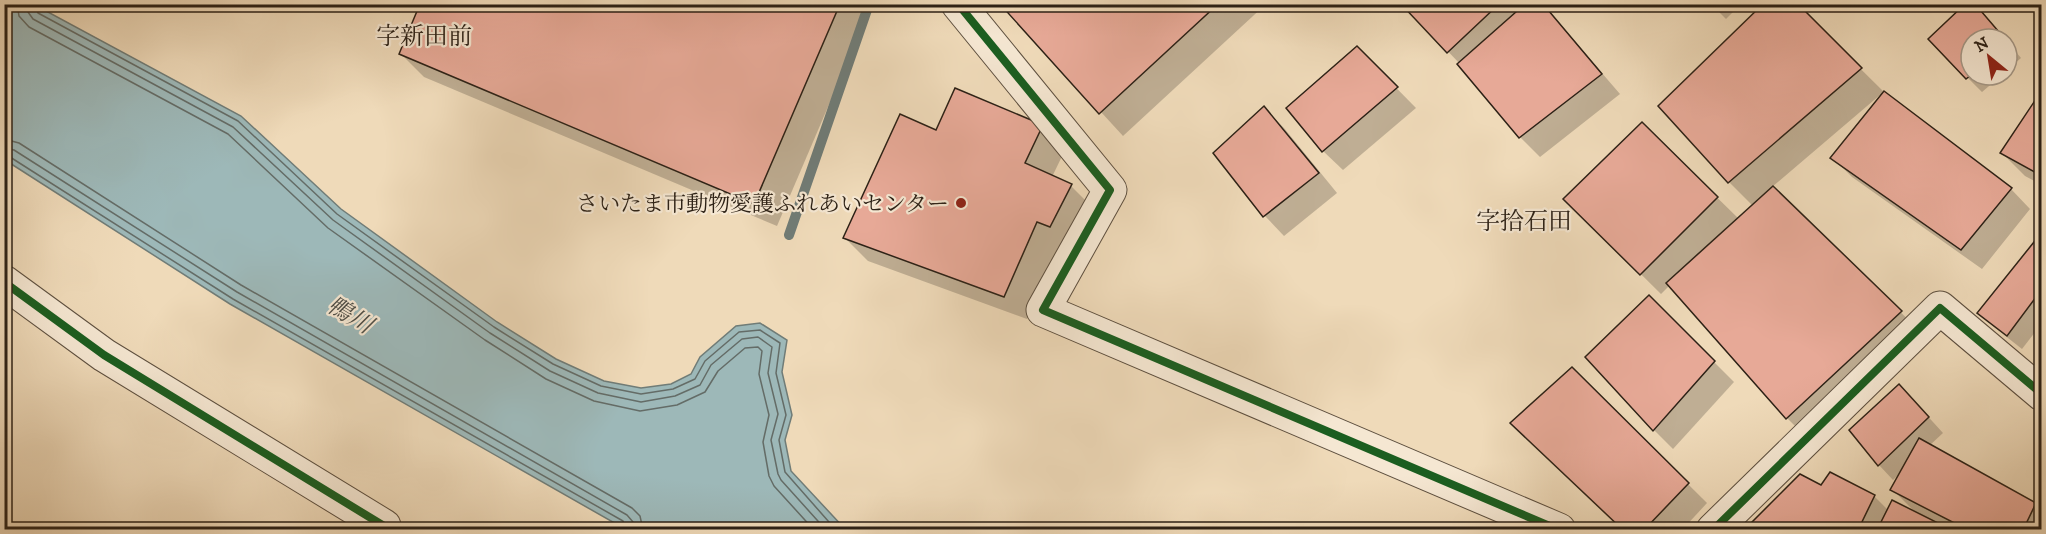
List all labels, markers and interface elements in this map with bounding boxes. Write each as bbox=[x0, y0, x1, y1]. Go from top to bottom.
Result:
district label: 字新田前 bbox=[376, 22, 472, 52]
north arrow bbox=[1959, 27, 2019, 87]
text: N bbox=[1971, 33, 1993, 57]
place label: さいたま市動物愛護ふれあいセンター bbox=[576, 191, 949, 218]
marker: さいたま市動物愛護ふれあいセンター bbox=[954, 196, 968, 210]
district label: 字拾石田 bbox=[1476, 207, 1572, 237]
water label: 鴨川 bbox=[321, 291, 380, 343]

